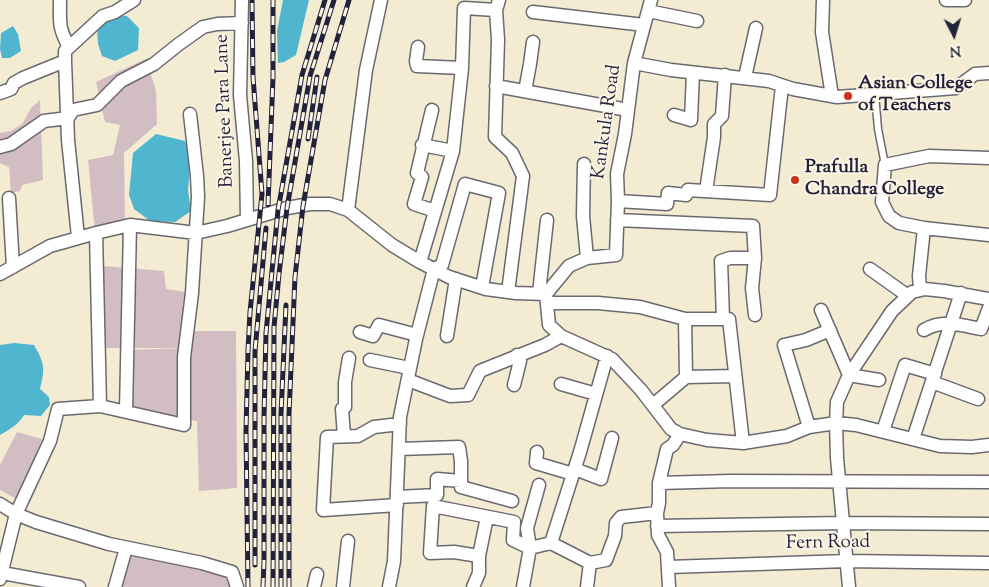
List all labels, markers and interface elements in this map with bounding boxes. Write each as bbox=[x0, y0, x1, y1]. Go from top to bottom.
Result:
north arrow bbox=[929, 10, 979, 60]
street label: Banerjee Para Lane bbox=[212, 34, 240, 188]
text: N bbox=[949, 39, 962, 60]
street label: Kankula Road bbox=[589, 63, 627, 181]
place label: Asian College of Teachers bbox=[858, 74, 973, 118]
marker: Asian College of Teachers bbox=[842, 90, 854, 102]
place label: Prafulla Chandra College bbox=[805, 158, 944, 202]
marker: Prafulla Chandra College bbox=[789, 174, 801, 186]
street label: Fern Road bbox=[786, 532, 870, 556]

